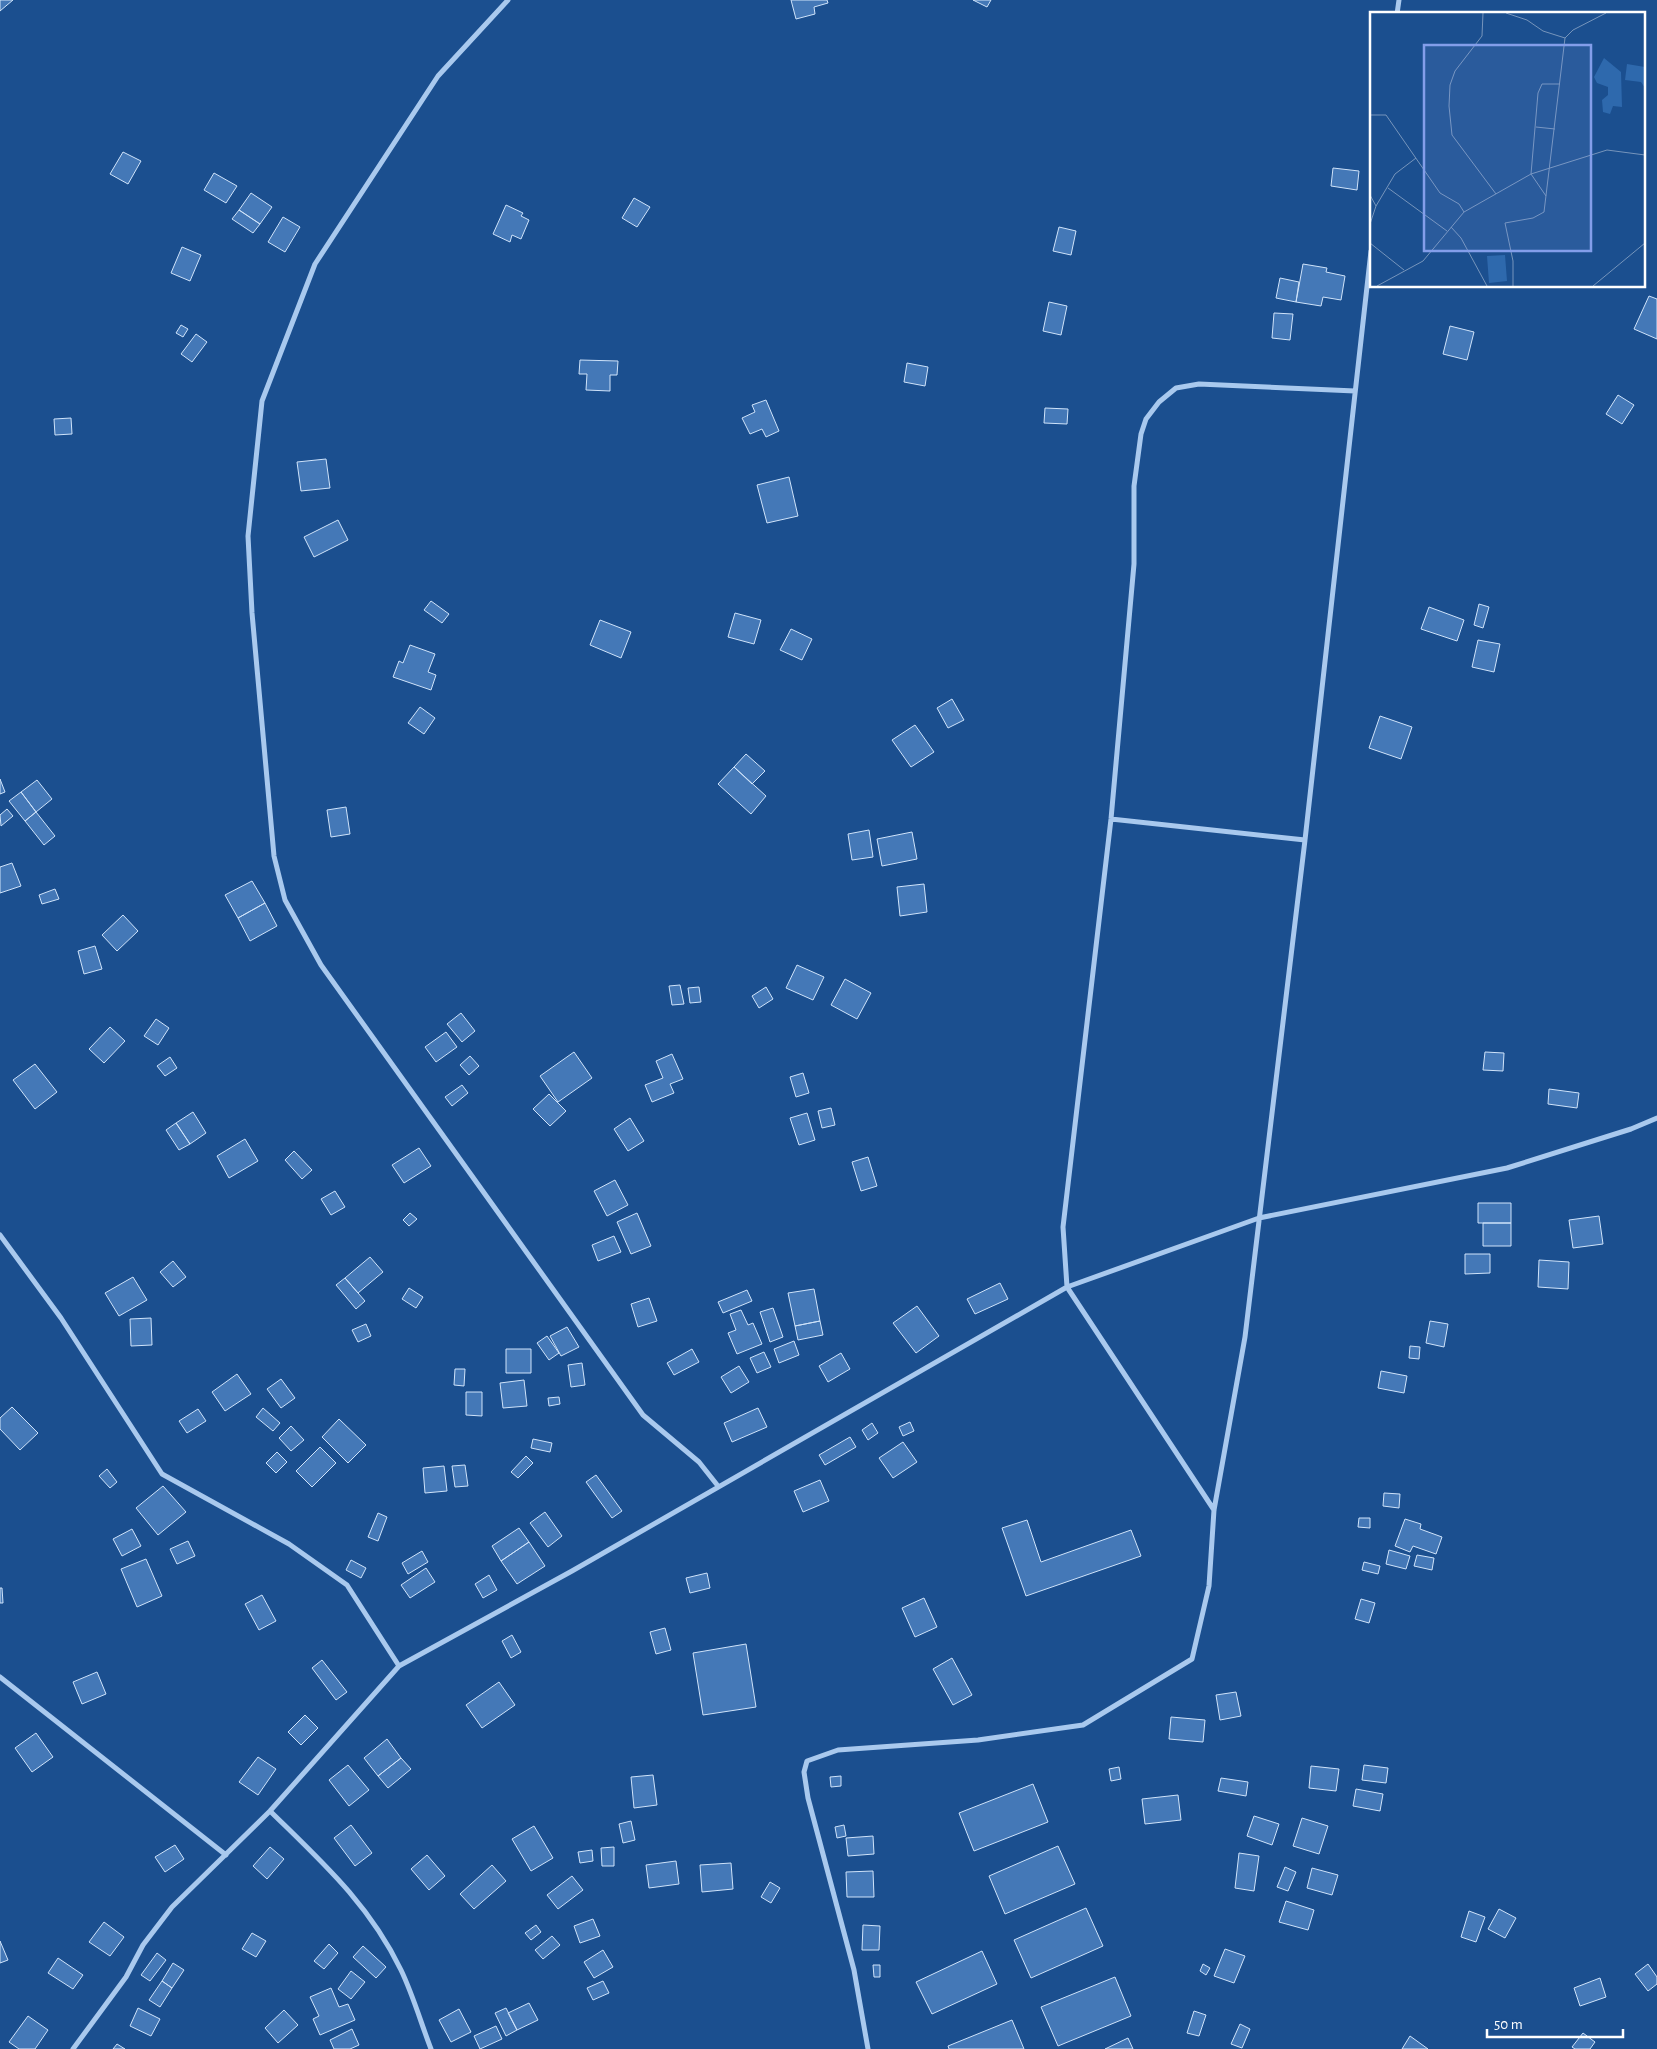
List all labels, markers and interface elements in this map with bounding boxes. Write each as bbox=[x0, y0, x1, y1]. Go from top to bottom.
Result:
inset map bbox=[1370, 12, 1644, 288]
scale bar bbox=[1487, 2006, 1623, 2038]
text: 50 m bbox=[1494, 2017, 1523, 2032]

